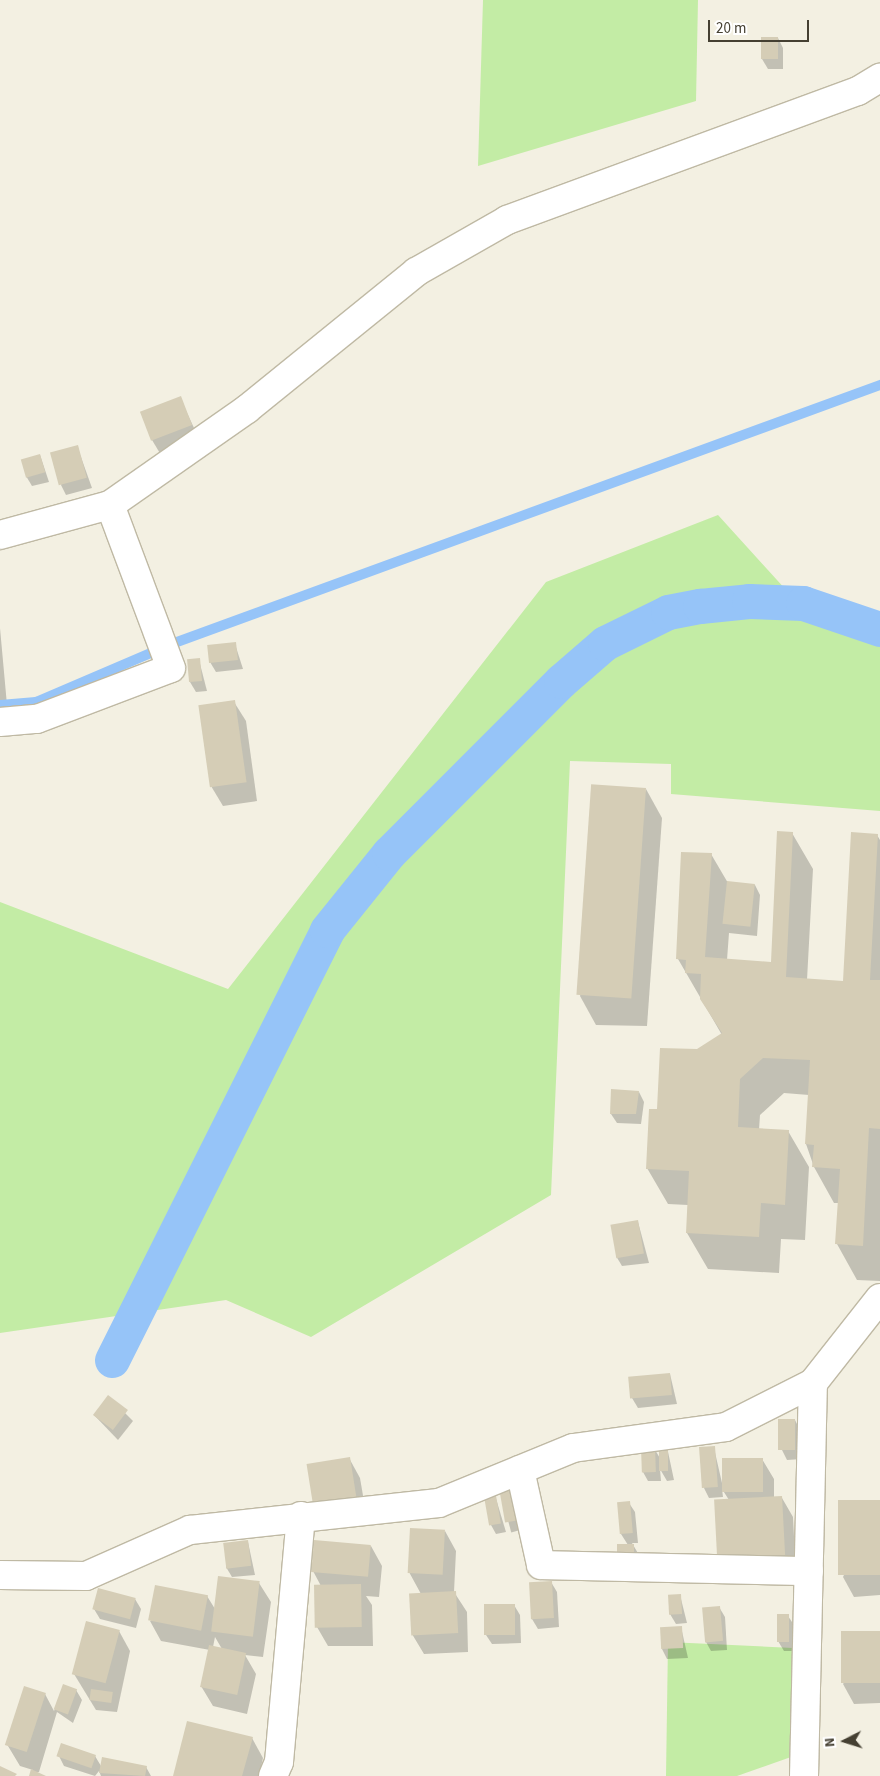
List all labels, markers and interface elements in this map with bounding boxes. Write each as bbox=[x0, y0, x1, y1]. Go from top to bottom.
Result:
scale bar bbox=[710, 10, 811, 42]
text: 20 m bbox=[716, 18, 746, 39]
north arrow bbox=[820, 1716, 870, 1766]
text: N bbox=[820, 1737, 840, 1748]

